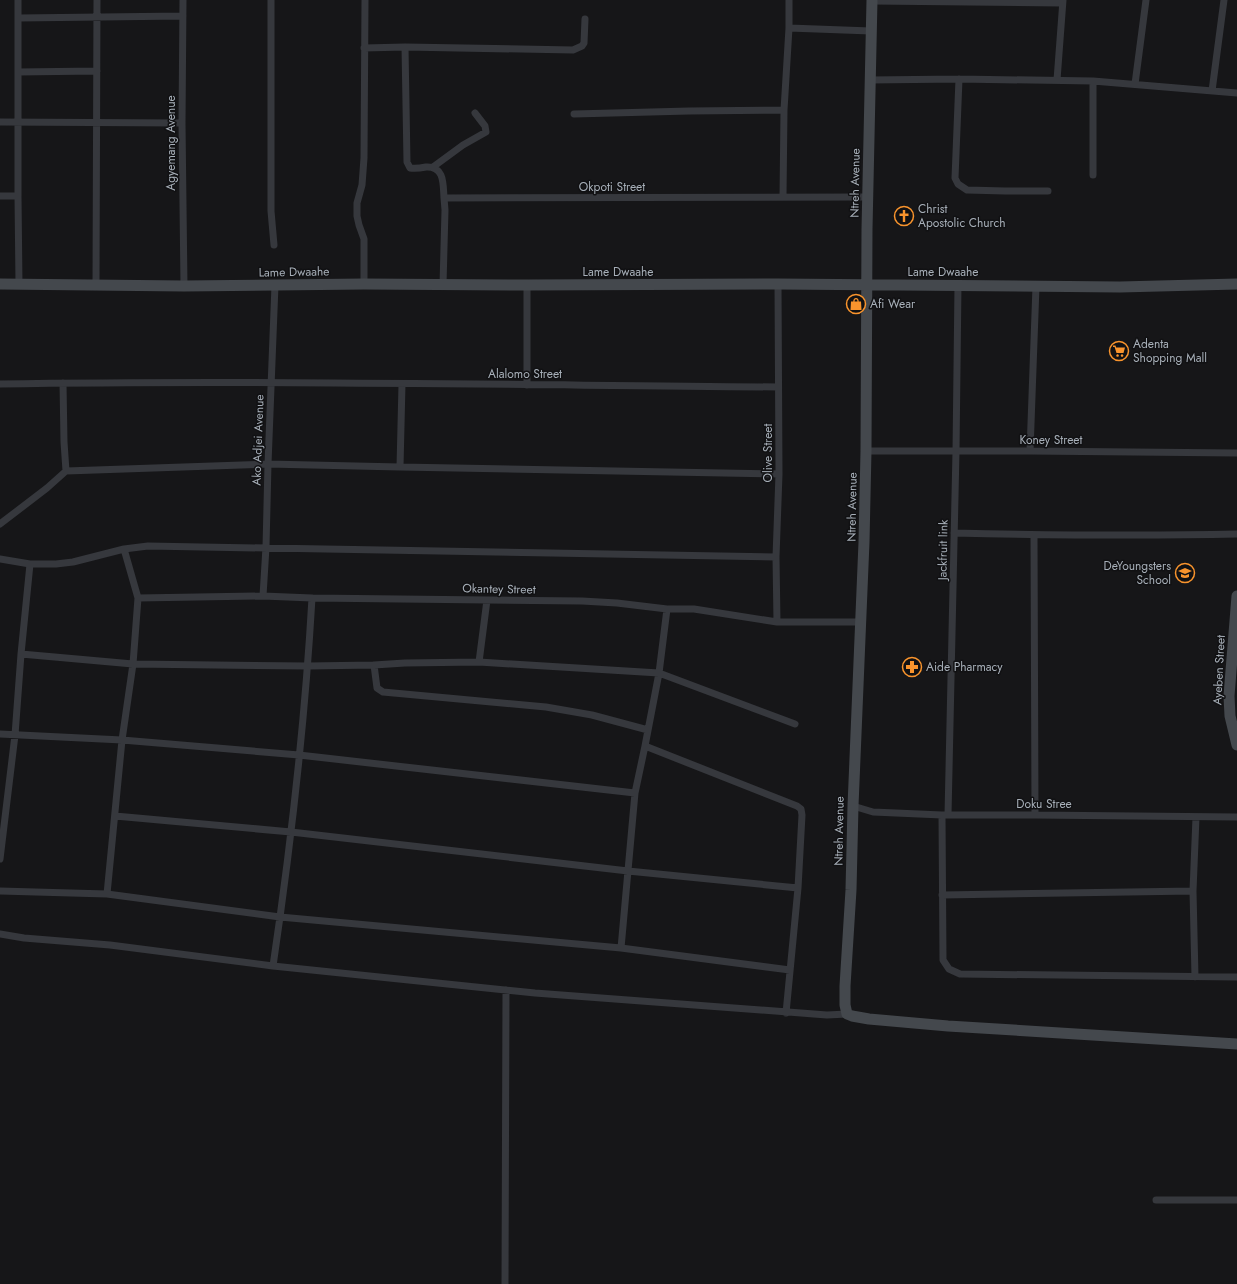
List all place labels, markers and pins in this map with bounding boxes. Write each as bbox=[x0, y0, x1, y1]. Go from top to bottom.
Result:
place label: Christ Apostolic Church bbox=[918, 200, 1006, 232]
church icon: Christ Apostolic Church bbox=[893, 205, 915, 227]
shop icon: Afi Wear bbox=[845, 293, 867, 315]
place label: Afi Wear bbox=[870, 295, 916, 313]
place label: Adenta Shopping Mall bbox=[1133, 335, 1207, 367]
supermarket icon: Adenta Shopping Mall bbox=[1108, 340, 1130, 362]
place label: DeYoungsters School bbox=[1103, 557, 1171, 589]
school or university icon: DeYoungsters School bbox=[1174, 562, 1196, 584]
pharmacy icon: Aide Pharmacy bbox=[901, 656, 923, 678]
place label: Aide Pharmacy bbox=[926, 658, 1003, 676]

